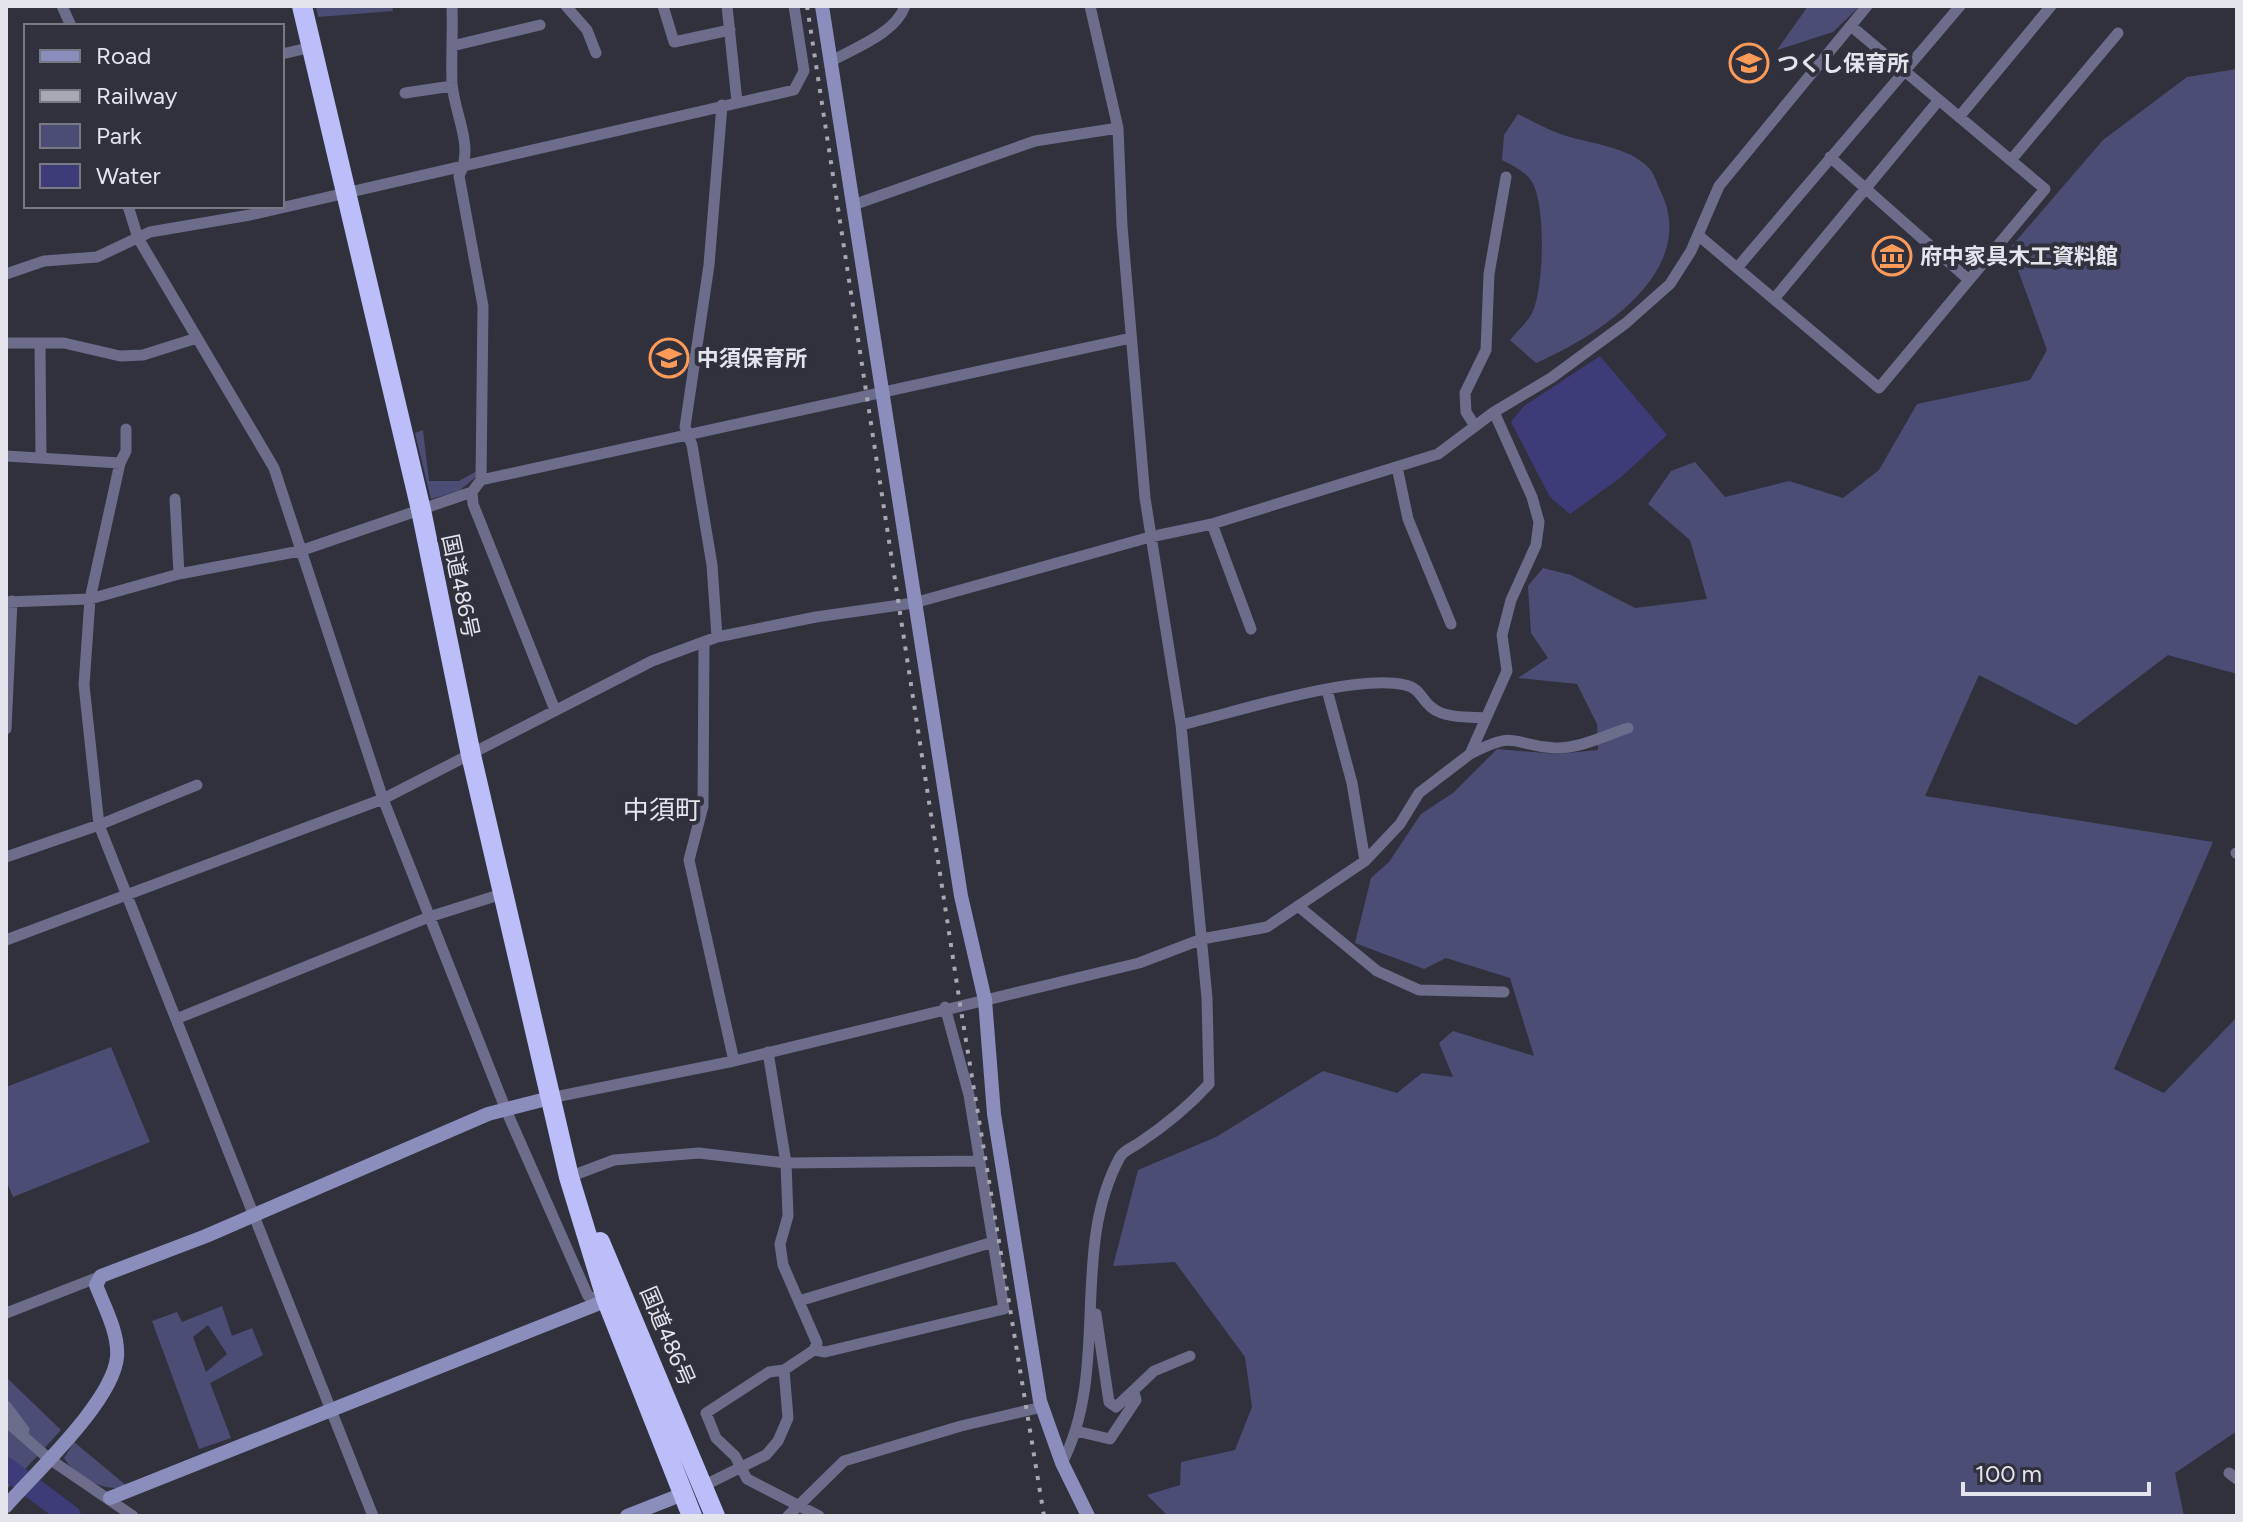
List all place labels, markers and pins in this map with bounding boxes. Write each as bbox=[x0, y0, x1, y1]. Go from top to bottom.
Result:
school or university icon: つくし保育所 bbox=[1728, 42, 1770, 84]
place label: つくし保育所 bbox=[1777, 50, 1909, 77]
museum icon: 府中家具木工資料館 bbox=[1871, 235, 1913, 277]
place label: 府中家具木工資料館 bbox=[1920, 243, 2118, 270]
school or university icon: 中須保育所 bbox=[648, 337, 690, 379]
place label: 中須保育所 bbox=[697, 345, 807, 372]

